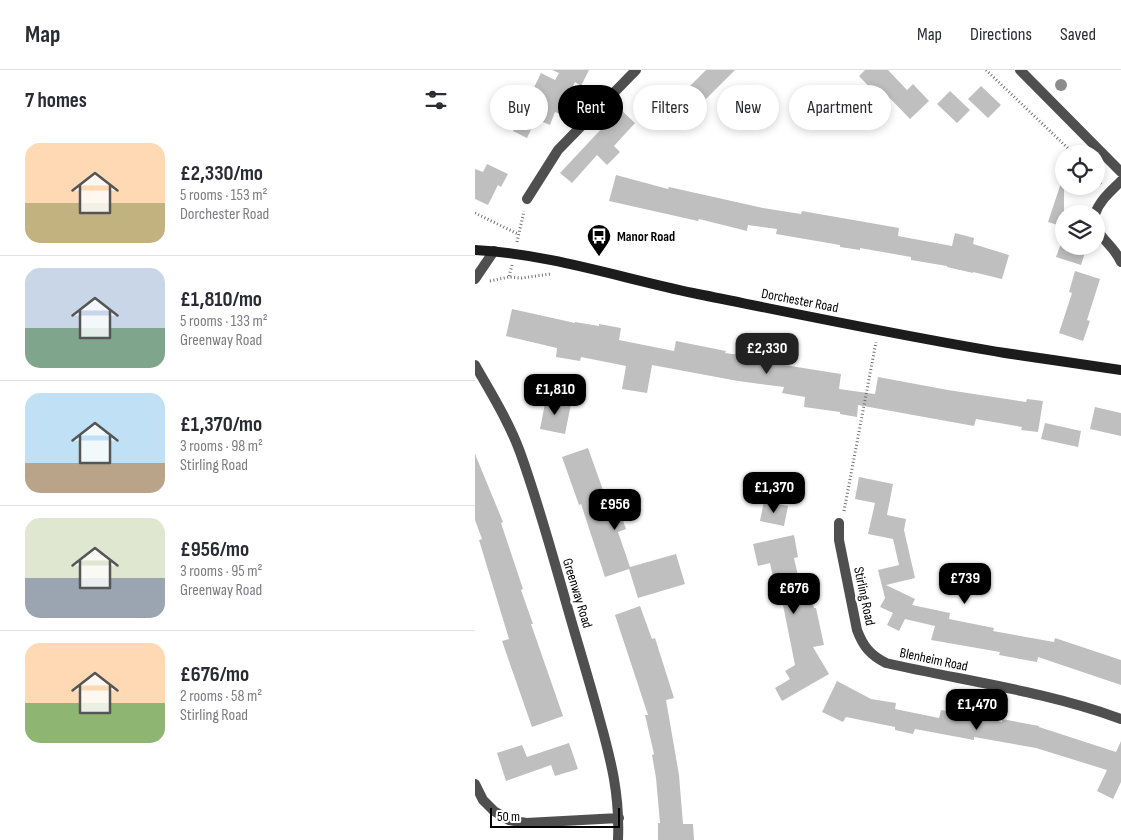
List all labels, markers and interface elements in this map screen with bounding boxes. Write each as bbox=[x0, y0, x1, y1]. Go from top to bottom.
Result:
text: Map bbox=[25, 20, 60, 49]
text: Map bbox=[917, 24, 942, 45]
text: Directions bbox=[970, 24, 1032, 45]
text: Saved bbox=[1060, 24, 1096, 45]
chip: Buy bbox=[490, 85, 548, 130]
chip: Rent bbox=[558, 85, 623, 130]
chip: Filters bbox=[633, 85, 707, 130]
chip: New bbox=[717, 85, 779, 130]
chip: Apartment bbox=[789, 85, 891, 130]
icon: filters bbox=[422, 86, 450, 114]
text: 7 homes bbox=[25, 88, 87, 113]
map controls bbox=[1055, 145, 1105, 255]
button: locate bbox=[1055, 145, 1105, 195]
text: £2,330/mo bbox=[180, 161, 263, 186]
icon: home bbox=[65, 163, 125, 223]
text: 5 rooms · 153 m² bbox=[180, 186, 267, 205]
text: Dorchester Road bbox=[180, 205, 269, 224]
button: layers bbox=[1055, 205, 1105, 255]
bus stop icon: Manor Road bbox=[586, 223, 612, 257]
place label: Manor Road bbox=[617, 228, 675, 245]
street label: Dorchester Road bbox=[760, 285, 840, 316]
text: £1,810/mo bbox=[180, 287, 262, 312]
icon: home bbox=[65, 288, 125, 348]
text: 5 rooms · 133 m² bbox=[180, 312, 268, 331]
text: Greenway Road bbox=[180, 331, 262, 350]
pin: £2,330 bbox=[726, 332, 808, 375]
text: £2,330 bbox=[747, 339, 787, 358]
pin: £1,810 bbox=[514, 374, 596, 416]
text: £1,810 bbox=[535, 380, 575, 399]
text: £1,370/mo bbox=[180, 412, 262, 437]
icon: home bbox=[65, 413, 125, 473]
text: 3 rooms · 98 m² bbox=[180, 437, 263, 456]
text: Stirling Road bbox=[180, 456, 248, 475]
pin: £1,370 bbox=[733, 472, 815, 514]
text: £1,370 bbox=[754, 478, 794, 497]
pin: £956 bbox=[585, 488, 645, 531]
text: £956 bbox=[600, 495, 630, 514]
text: £956/mo bbox=[180, 537, 249, 562]
icon: home bbox=[65, 538, 125, 598]
street label: Greenway Road bbox=[559, 556, 596, 630]
text: 3 rooms · 95 m² bbox=[180, 562, 262, 581]
pin: £739 bbox=[935, 562, 995, 605]
street label: Stirling Road bbox=[850, 565, 879, 627]
text: £739 bbox=[950, 569, 980, 588]
pin: £676 bbox=[764, 572, 824, 615]
text: £676 bbox=[779, 579, 809, 598]
text: Greenway Road bbox=[180, 581, 262, 600]
street label: Blenheim Road bbox=[898, 644, 970, 675]
text: £676/mo bbox=[180, 662, 249, 687]
icon: home bbox=[65, 663, 125, 723]
text: 2 rooms · 58 m² bbox=[180, 687, 262, 706]
pin: £1,470 bbox=[936, 688, 1018, 731]
text: £1,470 bbox=[957, 695, 997, 714]
text: Stirling Road bbox=[180, 706, 248, 725]
scale bar bbox=[490, 805, 620, 828]
text: 50 m bbox=[497, 808, 520, 825]

